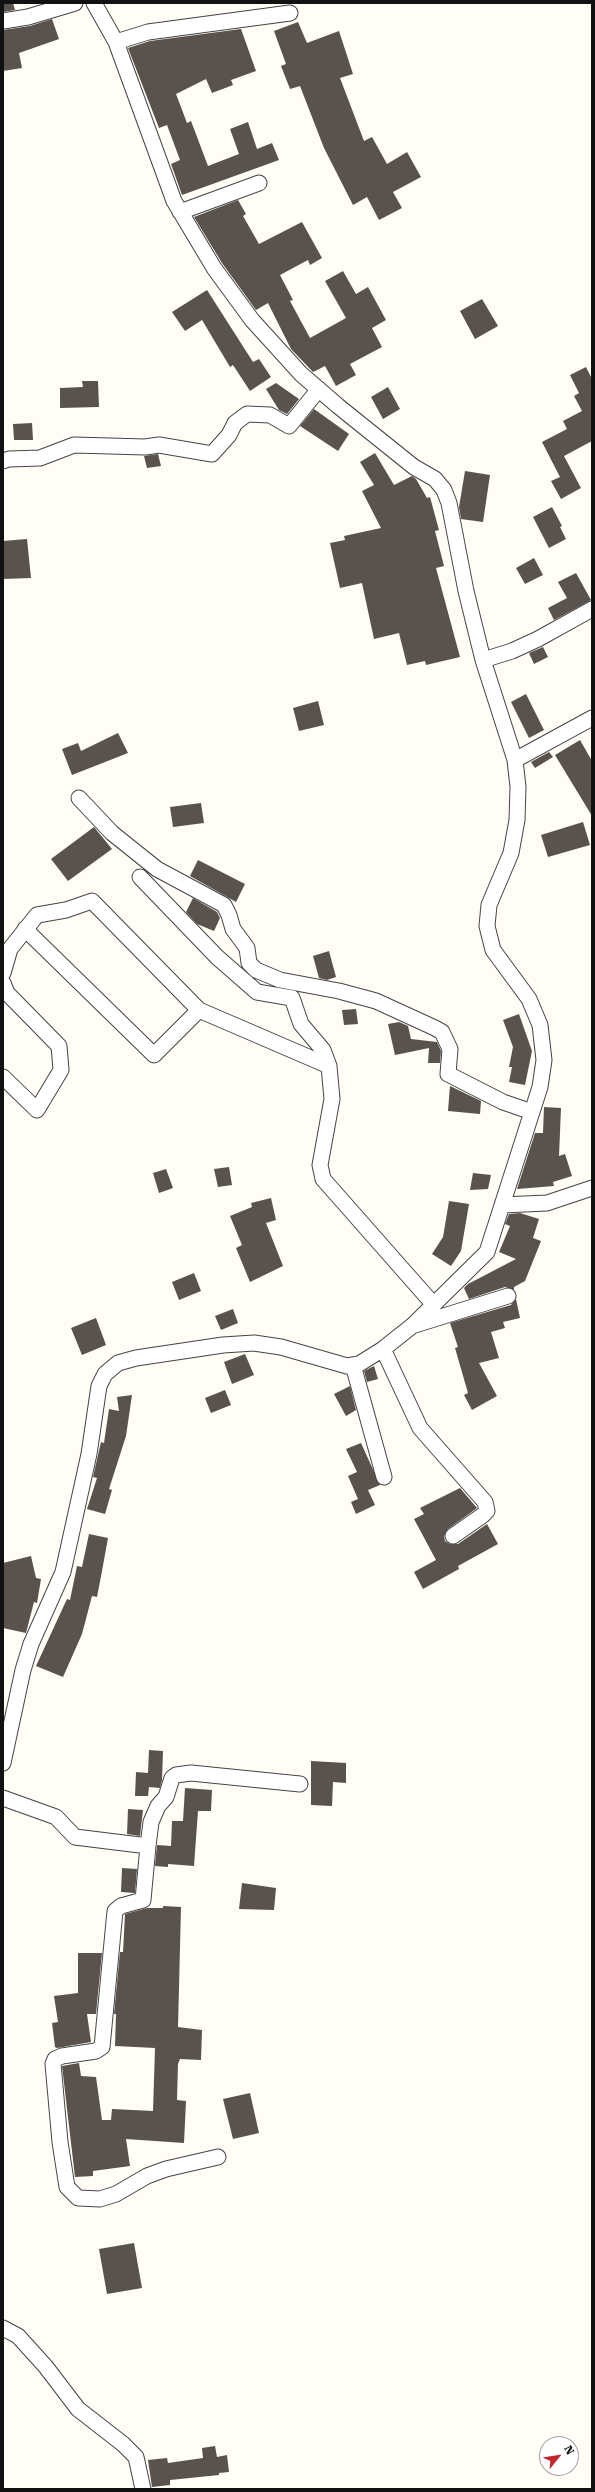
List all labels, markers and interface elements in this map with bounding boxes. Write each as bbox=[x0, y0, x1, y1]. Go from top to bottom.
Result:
north arrow bbox=[539, 2436, 579, 2476]
text: N bbox=[561, 2443, 577, 2457]

